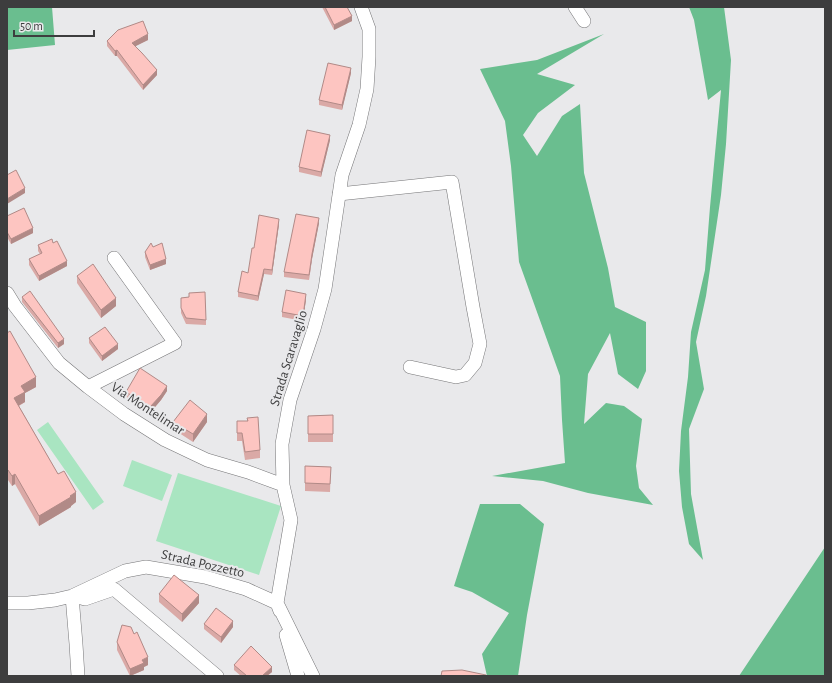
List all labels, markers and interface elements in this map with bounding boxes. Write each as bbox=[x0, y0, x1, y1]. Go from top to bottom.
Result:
scale bar bbox=[14, 12, 94, 38]
text: 50 m bbox=[20, 20, 43, 32]
street label: Strada Scaravaglio bbox=[268, 309, 310, 408]
street label: Via Montelimar bbox=[108, 380, 187, 438]
street label: Strada Pozzetto bbox=[160, 548, 246, 580]

